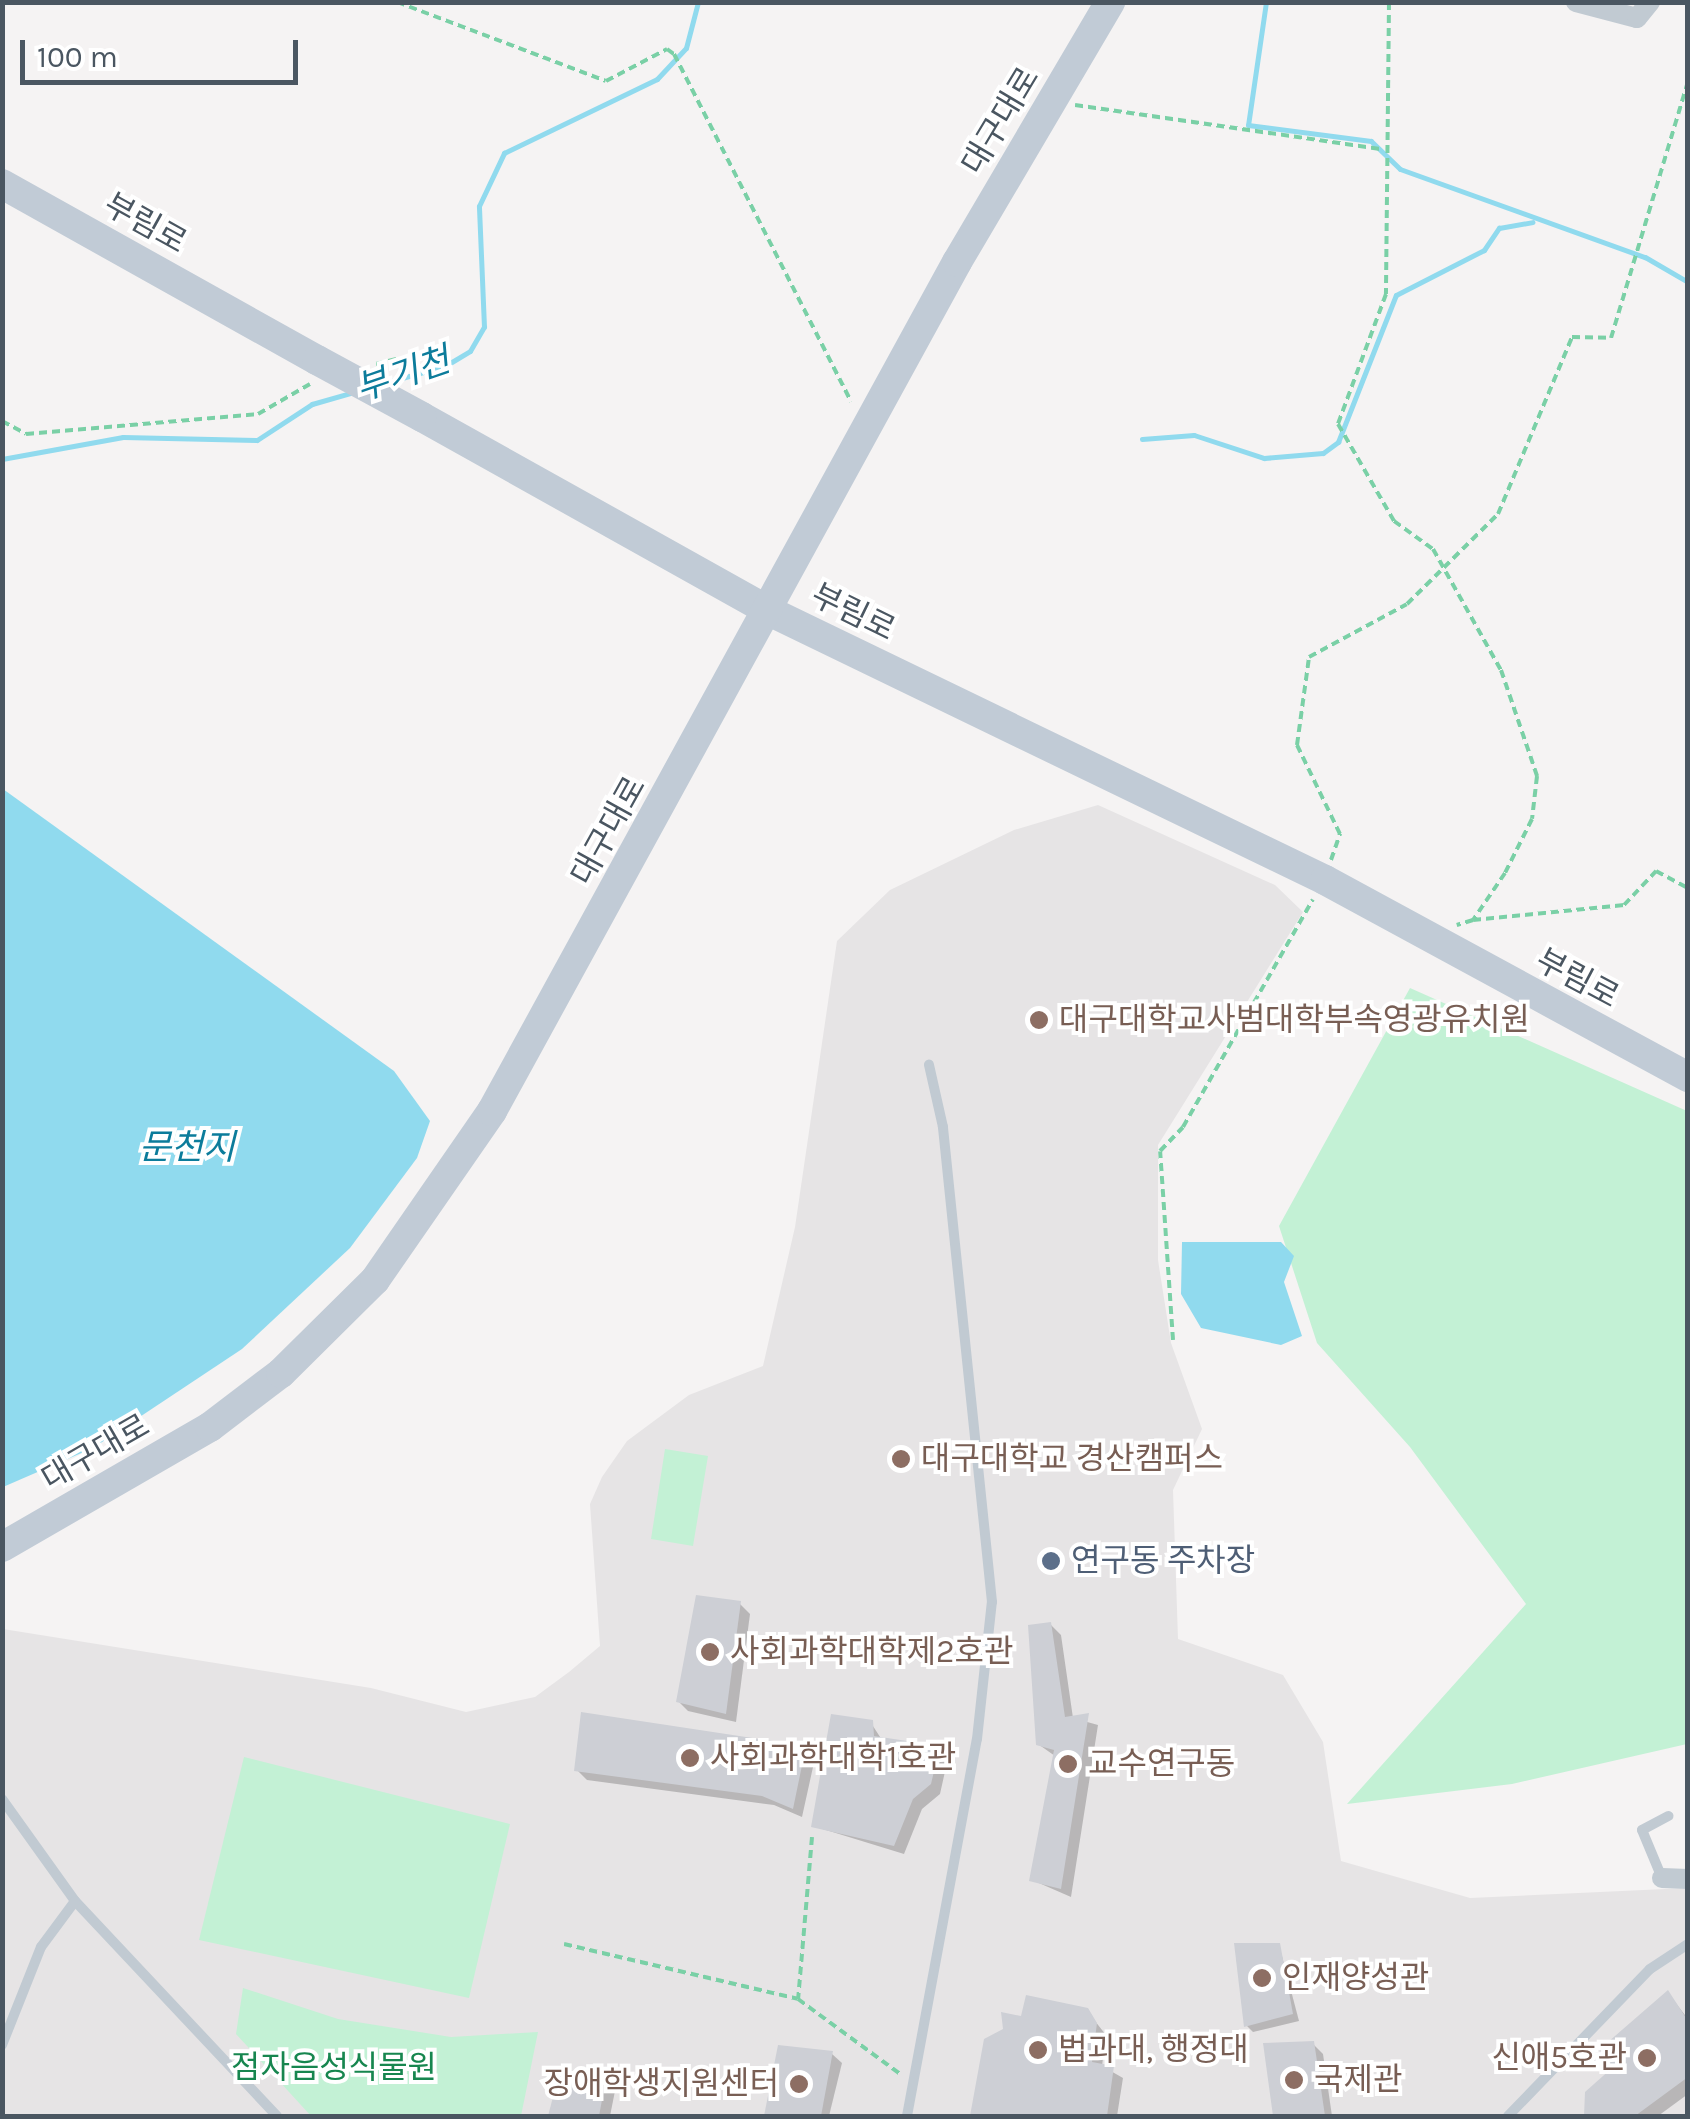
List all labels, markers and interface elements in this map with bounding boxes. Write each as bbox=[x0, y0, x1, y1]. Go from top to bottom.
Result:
scale bar bbox=[25, 20, 302, 82]
text: 100 m bbox=[37, 39, 118, 75]
street label: 대구대로 bbox=[954, 61, 1048, 181]
street label: 부림로 bbox=[97, 186, 193, 262]
water label: 부기천 bbox=[350, 339, 456, 411]
street label: 부림로 bbox=[805, 576, 901, 650]
street label: 대구대로 bbox=[564, 770, 654, 892]
street label: 부림로 bbox=[1529, 941, 1625, 1017]
place label: 대구대학교사범대학부속영광유치원 bbox=[1059, 1001, 1530, 1039]
marker: 대구대학교사범대학부속영광유치원 bbox=[1028, 1009, 1050, 1031]
water label: 문천지 bbox=[139, 1127, 235, 1169]
street label: 대구대로 bbox=[35, 1407, 157, 1499]
place label: 대구대학교 경산캠퍼스 bbox=[921, 1440, 1223, 1478]
marker: 대구대학교 경산캠퍼스 bbox=[890, 1448, 912, 1470]
place label: 연구동 주차장 bbox=[1071, 1542, 1255, 1580]
marker: 연구동 주차장 bbox=[1040, 1550, 1062, 1572]
place label: 사회과학대학제2호관 bbox=[730, 1633, 1014, 1671]
marker: 사회과학대학제2호관 bbox=[699, 1641, 721, 1663]
place label: 사회과학대학1호관 bbox=[710, 1739, 956, 1777]
place label: 교수연구동 bbox=[1088, 1745, 1235, 1783]
marker: 사회과학대학1호관 bbox=[679, 1747, 701, 1769]
marker: 교수연구동 bbox=[1057, 1753, 1079, 1775]
place label: 인재양성관 bbox=[1282, 1959, 1429, 1997]
marker: 인재양성관 bbox=[1251, 1967, 1273, 1989]
place label: 법과대, 행정대 bbox=[1058, 2031, 1249, 2069]
marker: 법과대, 행정대 bbox=[1027, 2039, 1049, 2061]
place label: 신애5호관 bbox=[1491, 2039, 1627, 2077]
marker: 신애5호관 bbox=[1636, 2047, 1658, 2069]
park label: 점자음성식물원 bbox=[231, 2049, 437, 2087]
place label: 국제관 bbox=[1314, 2061, 1402, 2099]
place label: 장애학생지원센터 bbox=[543, 2065, 779, 2103]
marker: 국제관 bbox=[1283, 2069, 1305, 2091]
marker: 장애학생지원센터 bbox=[788, 2073, 810, 2095]

